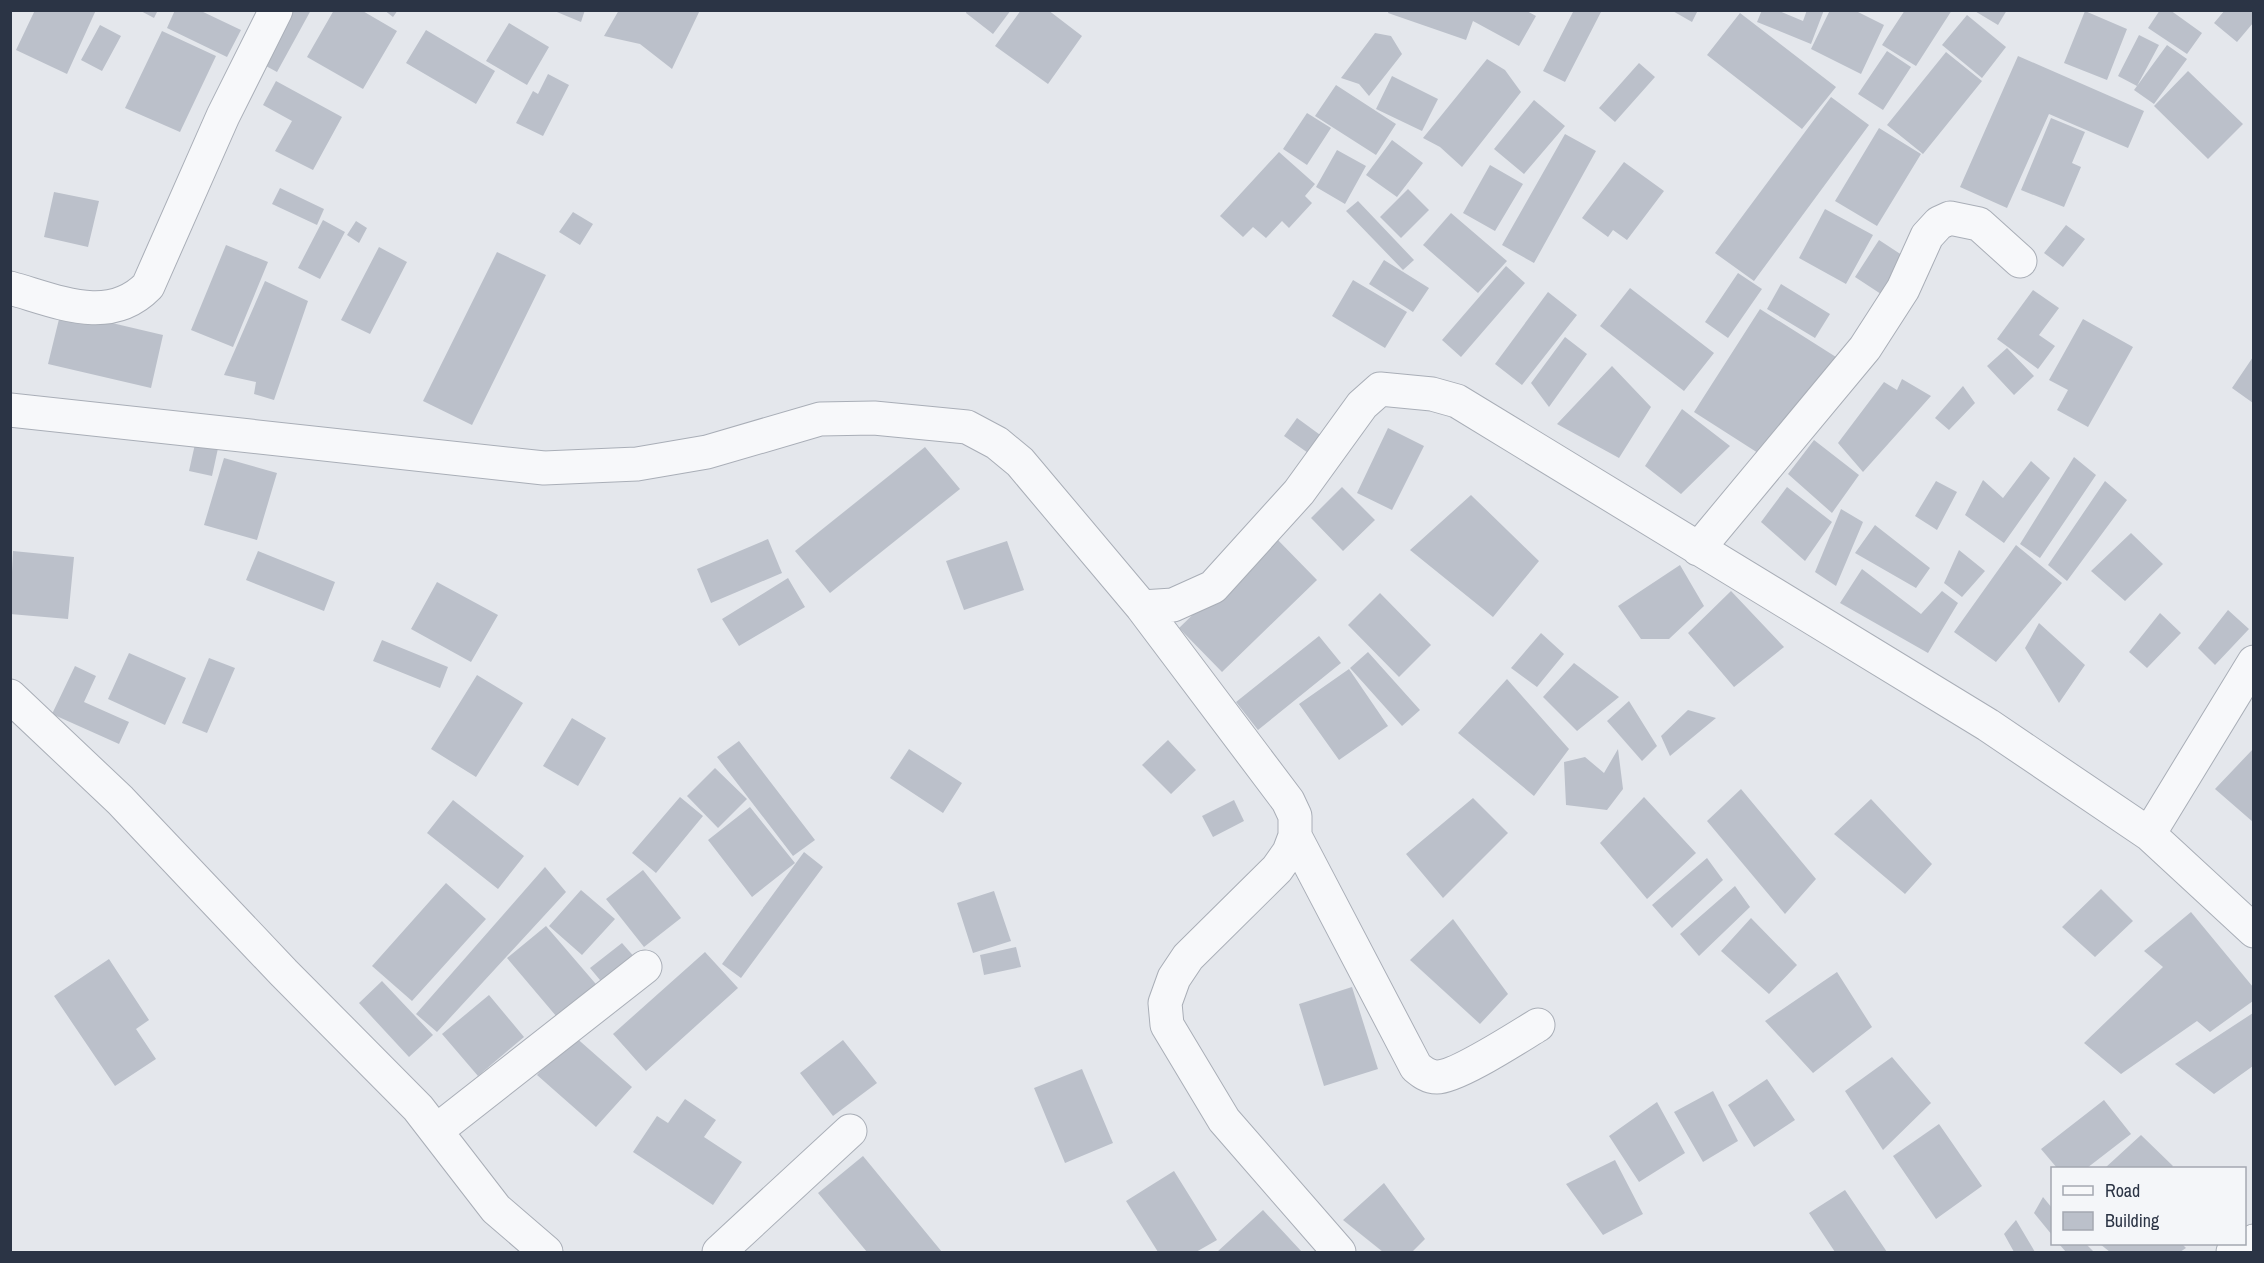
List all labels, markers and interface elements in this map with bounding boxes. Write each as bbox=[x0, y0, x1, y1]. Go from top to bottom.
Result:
legend bbox=[2051, 1167, 2246, 1245]
text: Road bbox=[2105, 1178, 2140, 1203]
text: Building bbox=[2105, 1208, 2160, 1233]

